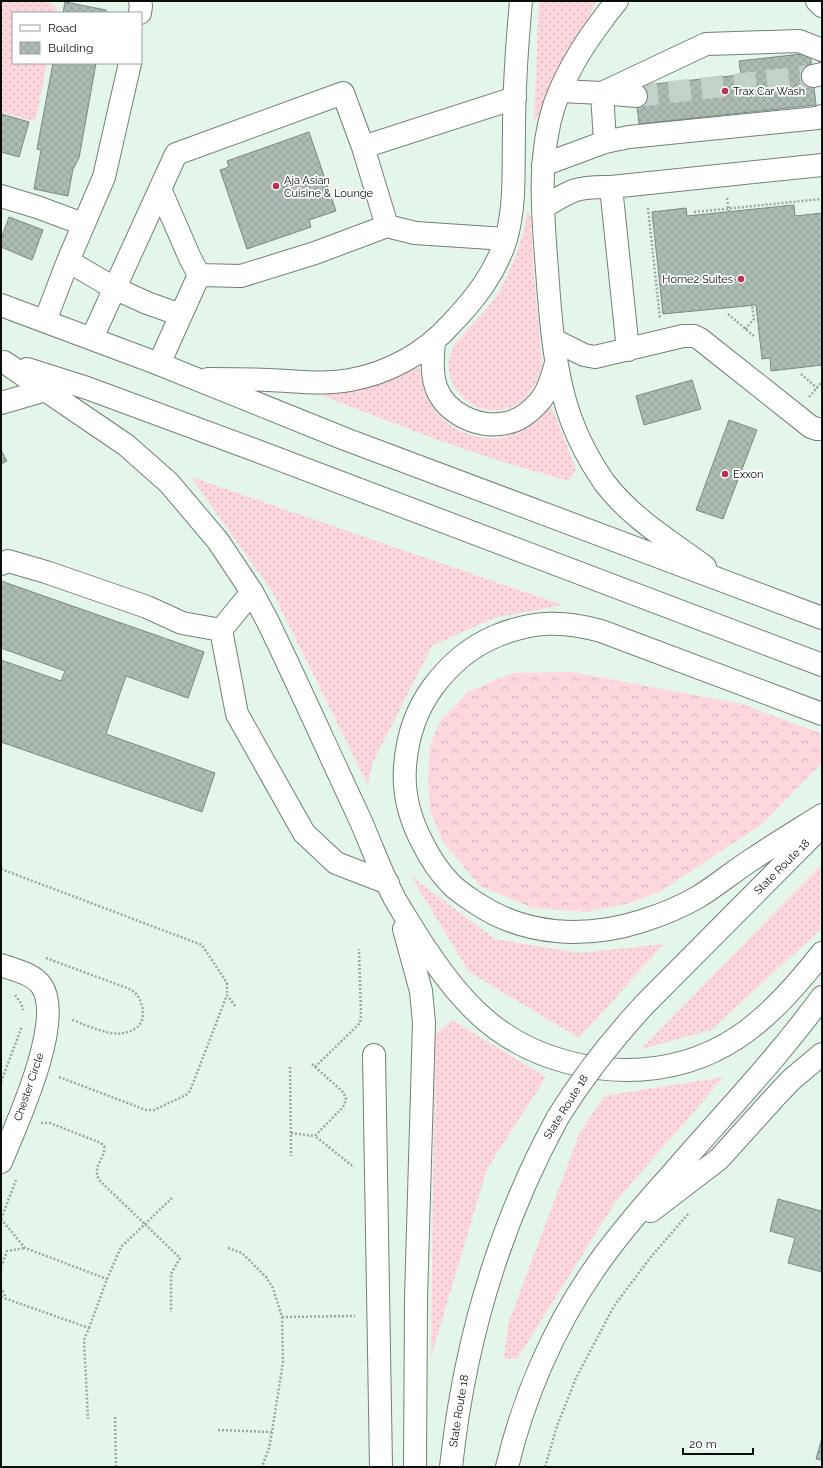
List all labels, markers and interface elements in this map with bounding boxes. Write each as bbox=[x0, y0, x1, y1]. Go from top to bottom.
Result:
legend bbox=[12, 12, 142, 64]
text: Road bbox=[48, 21, 77, 35]
text: Building bbox=[48, 41, 94, 55]
place label: Trax Car Wash bbox=[733, 85, 805, 98]
marker: Trax Car Wash bbox=[720, 86, 730, 96]
place label: Aja Asian Cuisine & Lounge bbox=[284, 174, 374, 200]
marker: Aja Asian Cuisine & Lounge bbox=[271, 181, 281, 191]
place label: Home2 Suites bbox=[662, 273, 733, 286]
marker: Home2 Suites bbox=[736, 274, 746, 284]
place label: Exxon bbox=[733, 468, 764, 481]
marker: Exxon bbox=[720, 469, 730, 479]
street label: State Route 18 bbox=[752, 837, 812, 897]
street label: Chester Circle bbox=[11, 1051, 47, 1123]
street label: State Route 18 bbox=[541, 1073, 591, 1141]
street label: State Route 18 bbox=[447, 1374, 471, 1448]
scale bar bbox=[683, 1430, 753, 1456]
text: 20 m bbox=[689, 1437, 717, 1451]

